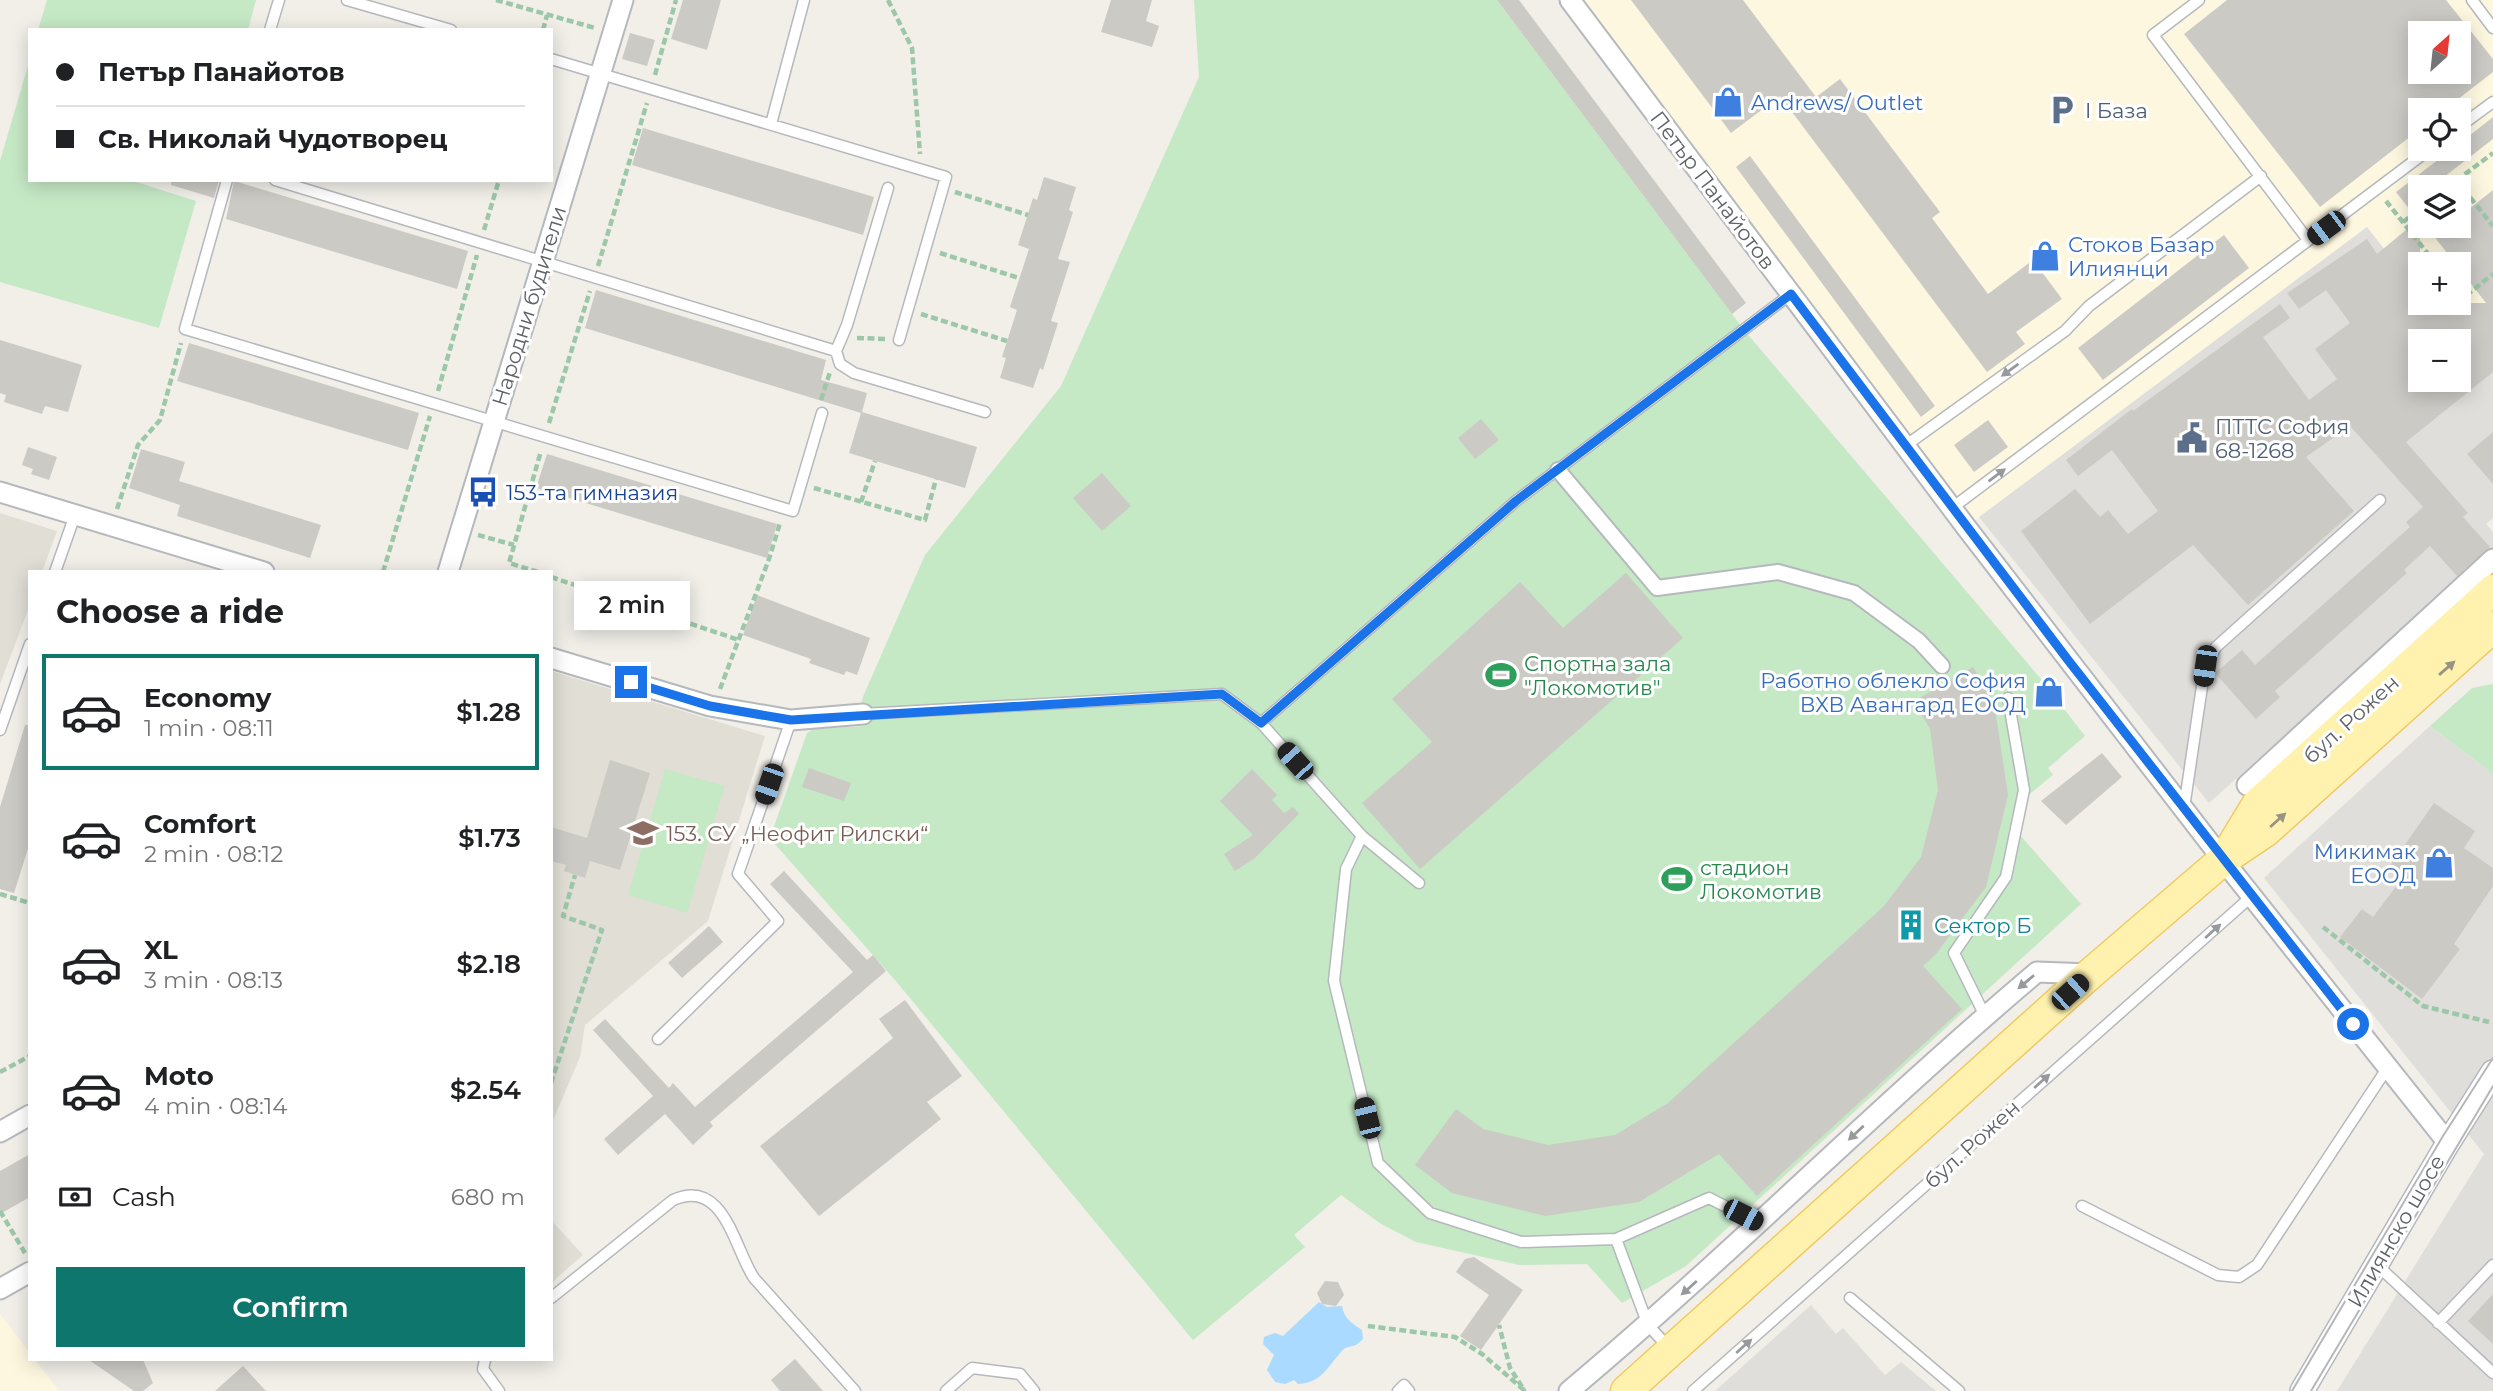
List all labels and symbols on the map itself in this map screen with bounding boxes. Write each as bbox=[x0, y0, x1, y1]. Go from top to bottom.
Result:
north arrow bbox=[2408, 21, 2471, 84]
shop icon: Andrews/ Outlet bbox=[1711, 85, 1745, 119]
place label: Andrews/ Outlet bbox=[1751, 90, 1923, 115]
parking icon: I База bbox=[2045, 93, 2079, 127]
place label: I База bbox=[2085, 98, 2148, 123]
street label: Петър Панайотов bbox=[1645, 106, 1781, 274]
street label: Народни будители bbox=[487, 203, 571, 409]
car bbox=[2303, 207, 2350, 249]
place label: Стоков Базар Илиянци bbox=[2068, 232, 2214, 281]
shop icon: Стоков Базар Илиянци bbox=[2028, 239, 2062, 273]
one-way arrow bbox=[2001, 363, 2019, 377]
place label: ПТТС София 68-1268 bbox=[2215, 414, 2349, 463]
public building icon: ПТТС София 68-1268 bbox=[2175, 421, 2209, 455]
one-way arrow bbox=[1987, 467, 2005, 482]
bus stop icon: 153-та гимназия bbox=[466, 475, 500, 509]
place label: 153-та гимназия bbox=[506, 480, 678, 505]
callout: 2 min bbox=[573, 580, 689, 630]
car bbox=[2192, 644, 2219, 688]
place label: Спортна зала "Локомотив" bbox=[1524, 651, 1671, 700]
sports icon: Спортна зала "Локомотив" bbox=[1484, 658, 1518, 692]
one-way arrow bbox=[2438, 660, 2456, 676]
route end bbox=[615, 666, 647, 698]
place label: Работно облекло София ВХВ Авангард ЕООД bbox=[1760, 668, 2026, 717]
street label: бул. Рожен bbox=[2298, 670, 2404, 768]
shop icon: Работно облекло София ВХВ Авангард ЕООД bbox=[2032, 675, 2066, 709]
car bbox=[1274, 738, 1317, 784]
car bbox=[753, 761, 786, 807]
one-way arrow bbox=[2269, 812, 2287, 828]
school or university icon: 153. СУ „Неофит Рилски“ bbox=[626, 816, 660, 850]
place label: 153. СУ „Неофит Рилски“ bbox=[666, 821, 928, 846]
place label: Микимак ЕООД bbox=[2314, 839, 2416, 888]
shop icon: Микимак ЕООД bbox=[2422, 846, 2456, 880]
place label: стадион Локомотив bbox=[1700, 855, 1822, 904]
sports icon: стадион Локомотив bbox=[1660, 862, 1694, 896]
building icon: Сектор Б bbox=[1894, 908, 1928, 942]
place label: Сектор Б bbox=[1934, 913, 2031, 938]
one-way arrow bbox=[2204, 923, 2221, 939]
car bbox=[2048, 970, 2093, 1014]
one-way arrow bbox=[2017, 974, 2034, 989]
route start bbox=[2337, 1008, 2369, 1040]
one-way arrow bbox=[2034, 1074, 2051, 1089]
car bbox=[1352, 1095, 1383, 1141]
street label: бул. Рожен bbox=[1919, 1095, 2025, 1193]
one-way arrow bbox=[1848, 1125, 1865, 1141]
street label: Илиянско шосе bbox=[2342, 1150, 2450, 1312]
car bbox=[1720, 1196, 1767, 1234]
one-way arrow bbox=[1680, 1280, 1698, 1296]
one-way arrow bbox=[1735, 1339, 1752, 1354]

